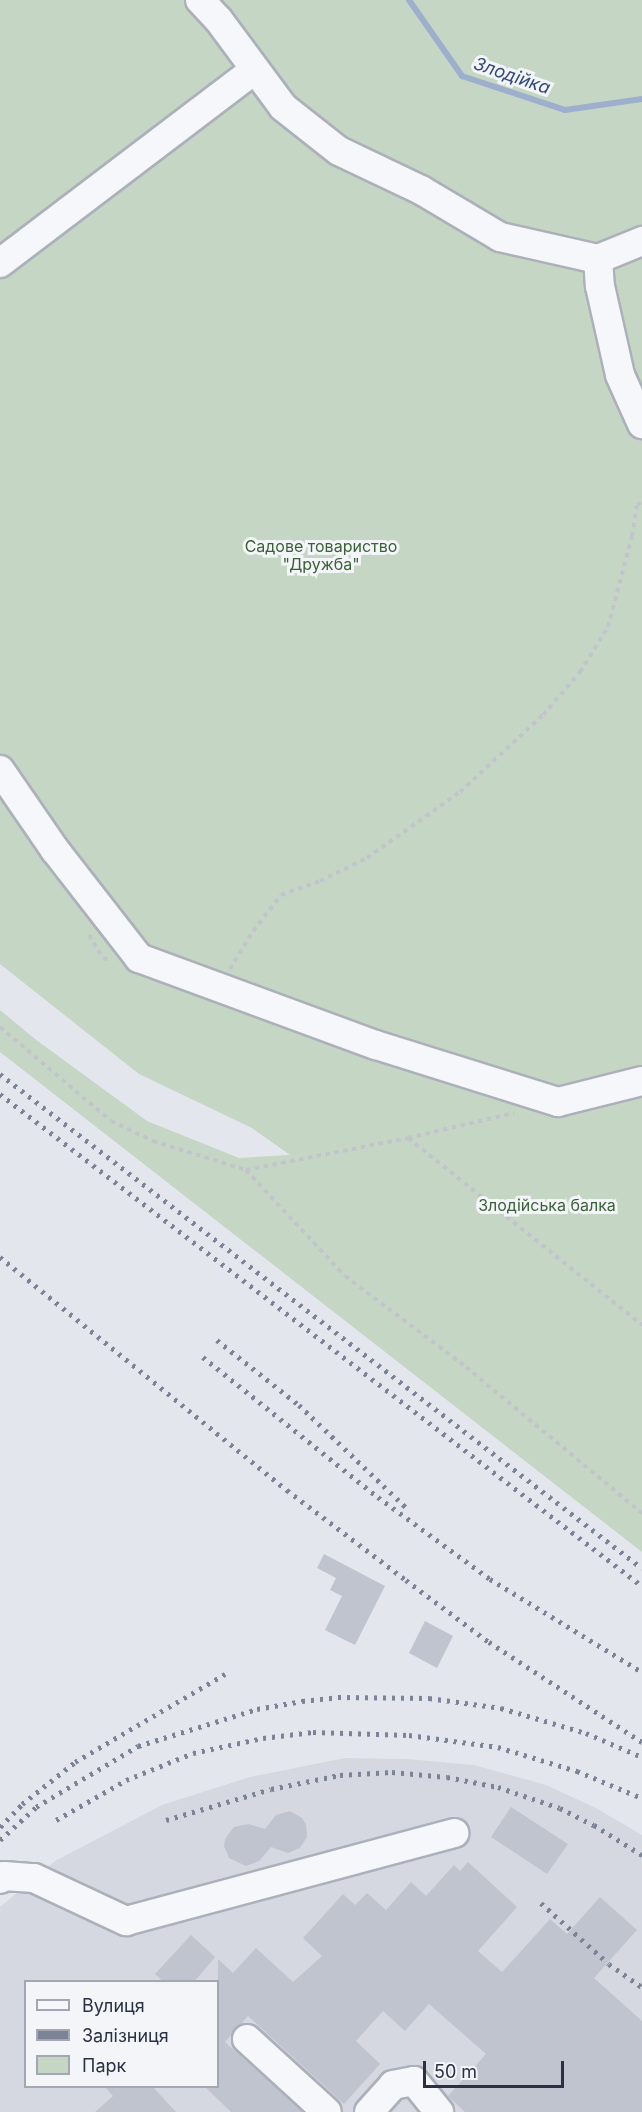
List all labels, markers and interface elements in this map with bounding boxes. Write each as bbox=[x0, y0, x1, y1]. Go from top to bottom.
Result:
water label: Злодійка bbox=[471, 53, 553, 99]
park label: Садове товариство "Дружба" bbox=[245, 536, 397, 574]
park label: Злодійська балка bbox=[478, 1195, 616, 1215]
legend bbox=[24, 1980, 219, 2088]
text: Вулиця bbox=[82, 1995, 145, 2016]
text: Залізниця bbox=[82, 2025, 169, 2046]
scale bar bbox=[426, 2049, 567, 2087]
text: Парк bbox=[82, 2055, 126, 2076]
text: 50 m bbox=[434, 2061, 477, 2082]

